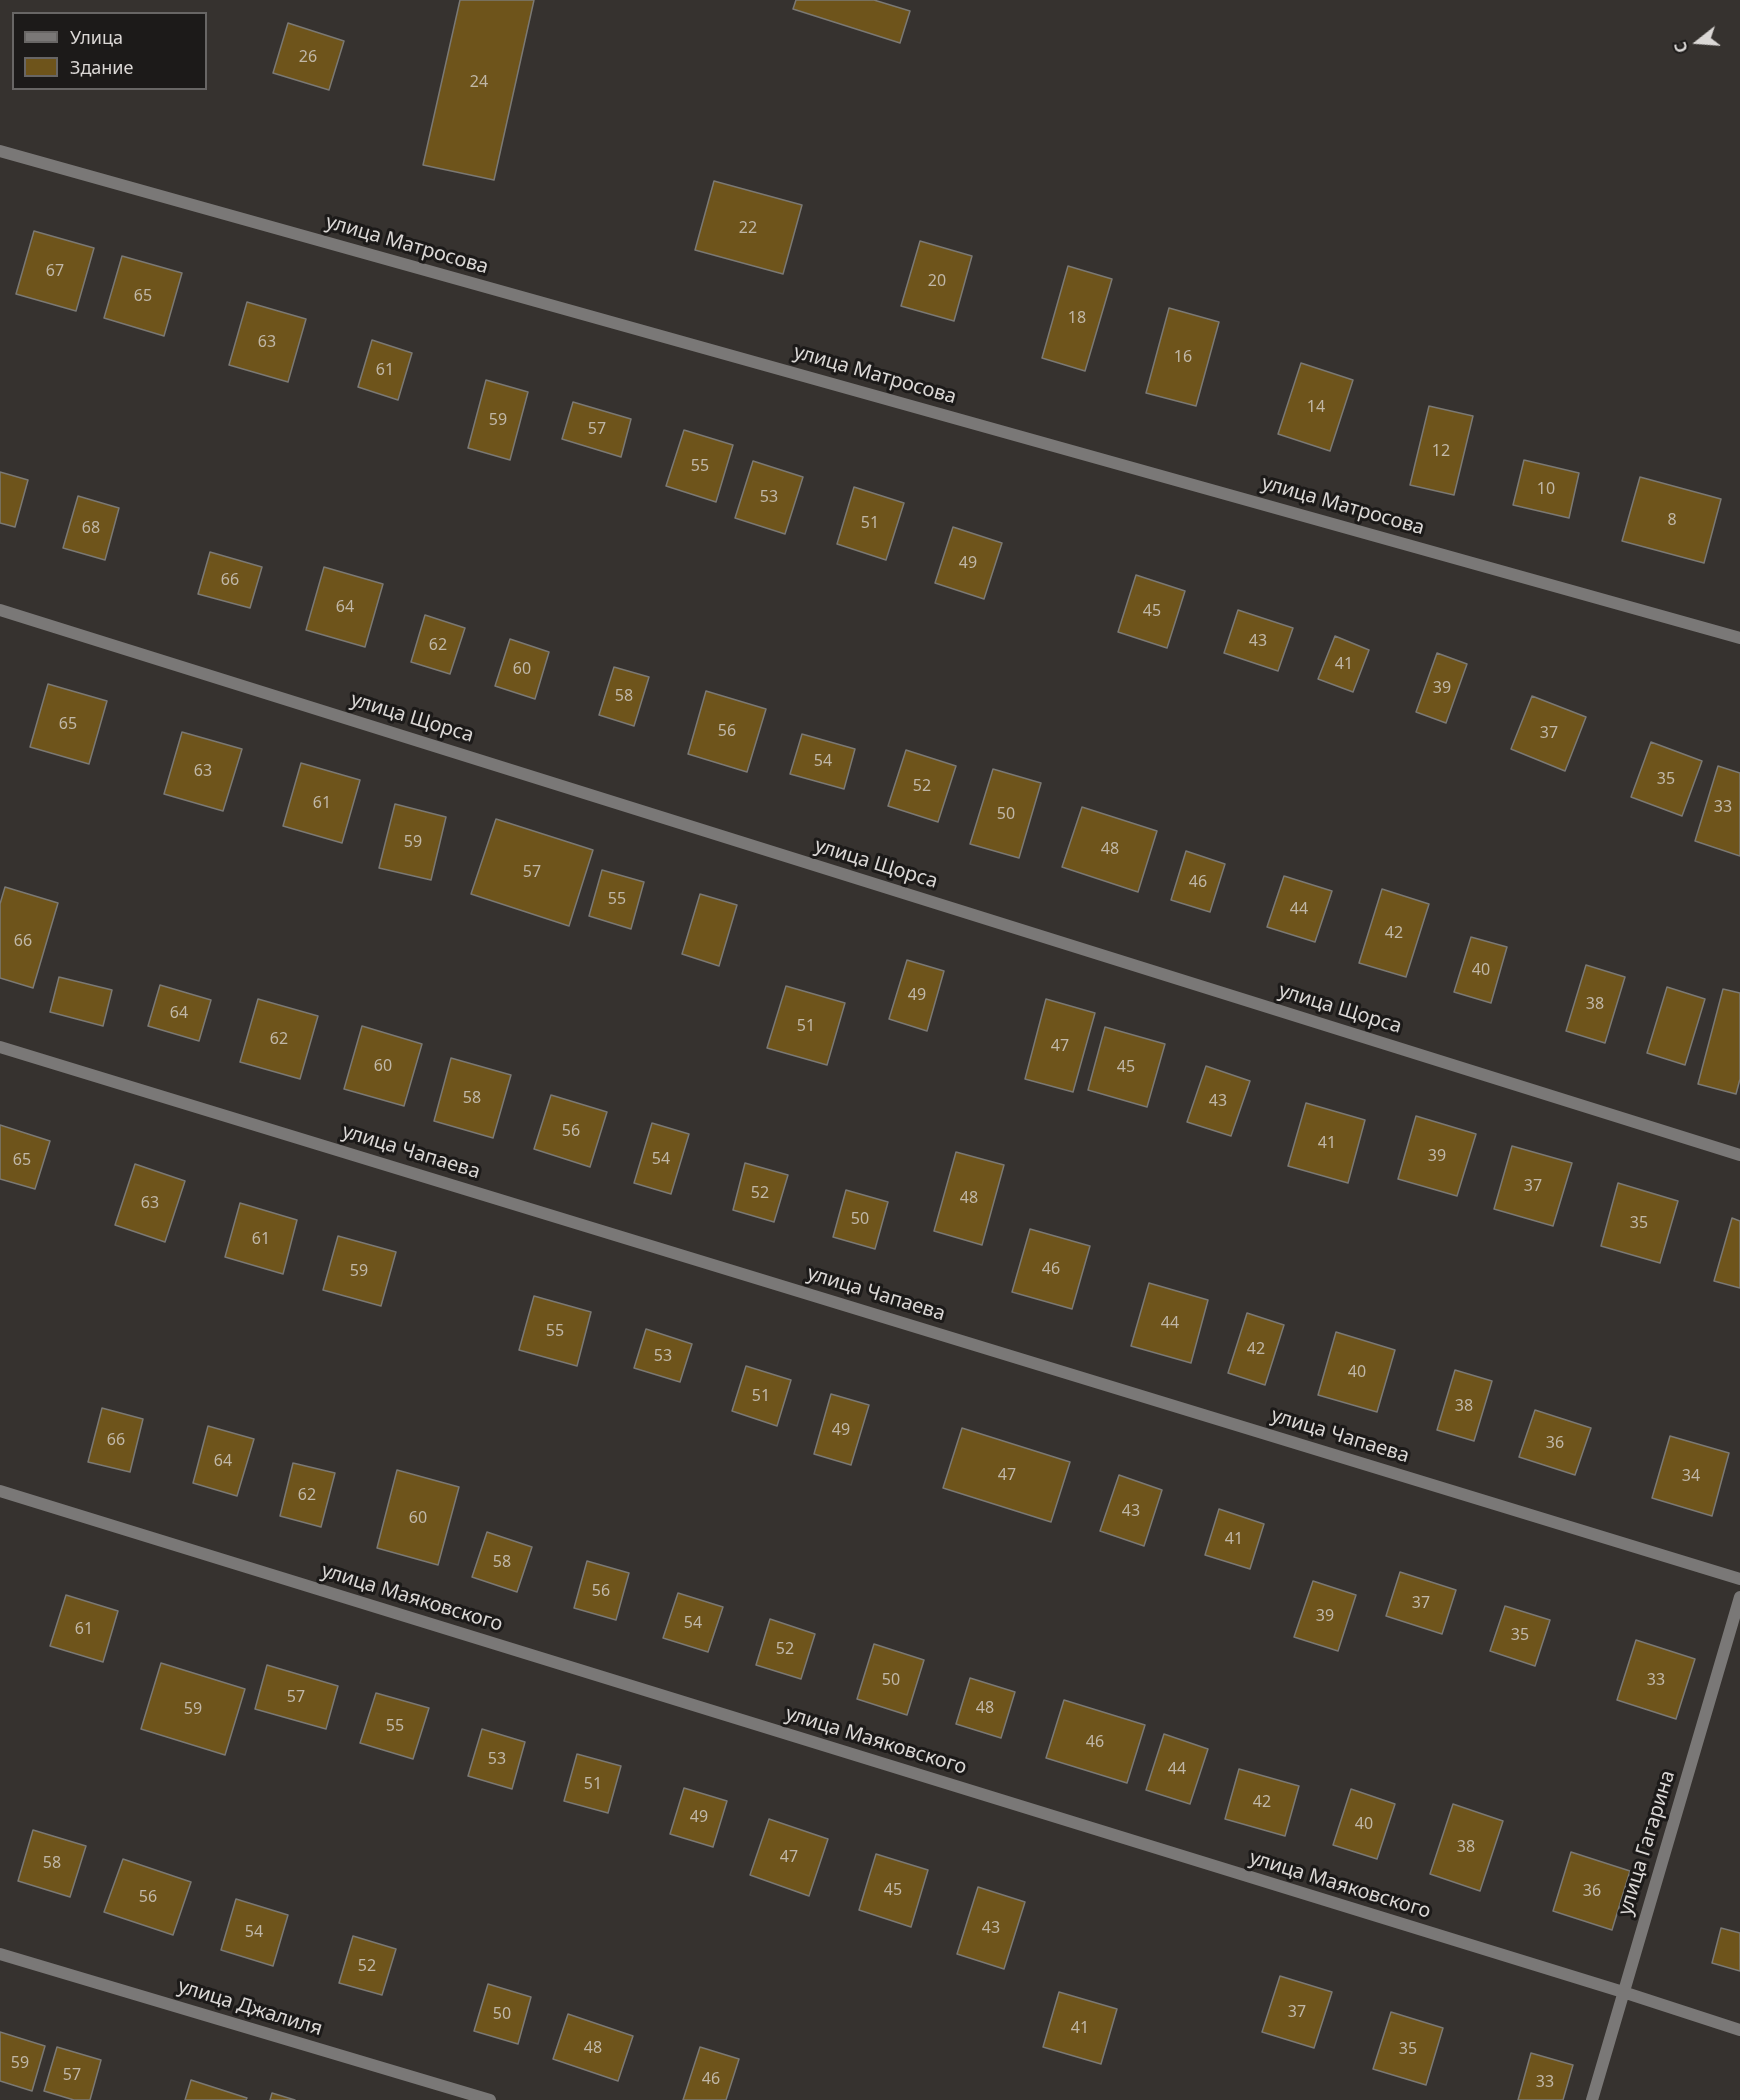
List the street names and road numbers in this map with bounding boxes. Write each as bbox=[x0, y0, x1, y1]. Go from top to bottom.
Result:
street label: улица Матросова bbox=[323, 210, 491, 280]
street label: улица Матросова bbox=[791, 340, 959, 410]
street label: улица Матросова bbox=[1259, 471, 1427, 541]
street label: улица Щорса bbox=[348, 688, 476, 748]
street label: улица Щорса bbox=[812, 834, 940, 894]
street label: улица Щорса bbox=[1276, 979, 1404, 1039]
street label: улица Чапаева bbox=[339, 1120, 483, 1184]
street label: улица Чапаева bbox=[804, 1262, 948, 1326]
street label: улица Чапаева bbox=[1268, 1404, 1412, 1468]
street label: улица Маяковского bbox=[318, 1559, 506, 1637]
street label: улица Маяковского bbox=[782, 1702, 970, 1780]
street label: улица Гагарина bbox=[1614, 1768, 1680, 1918]
street label: улица Маяковского bbox=[1246, 1846, 1434, 1924]
street label: улица Джалиля bbox=[175, 1975, 325, 2041]

